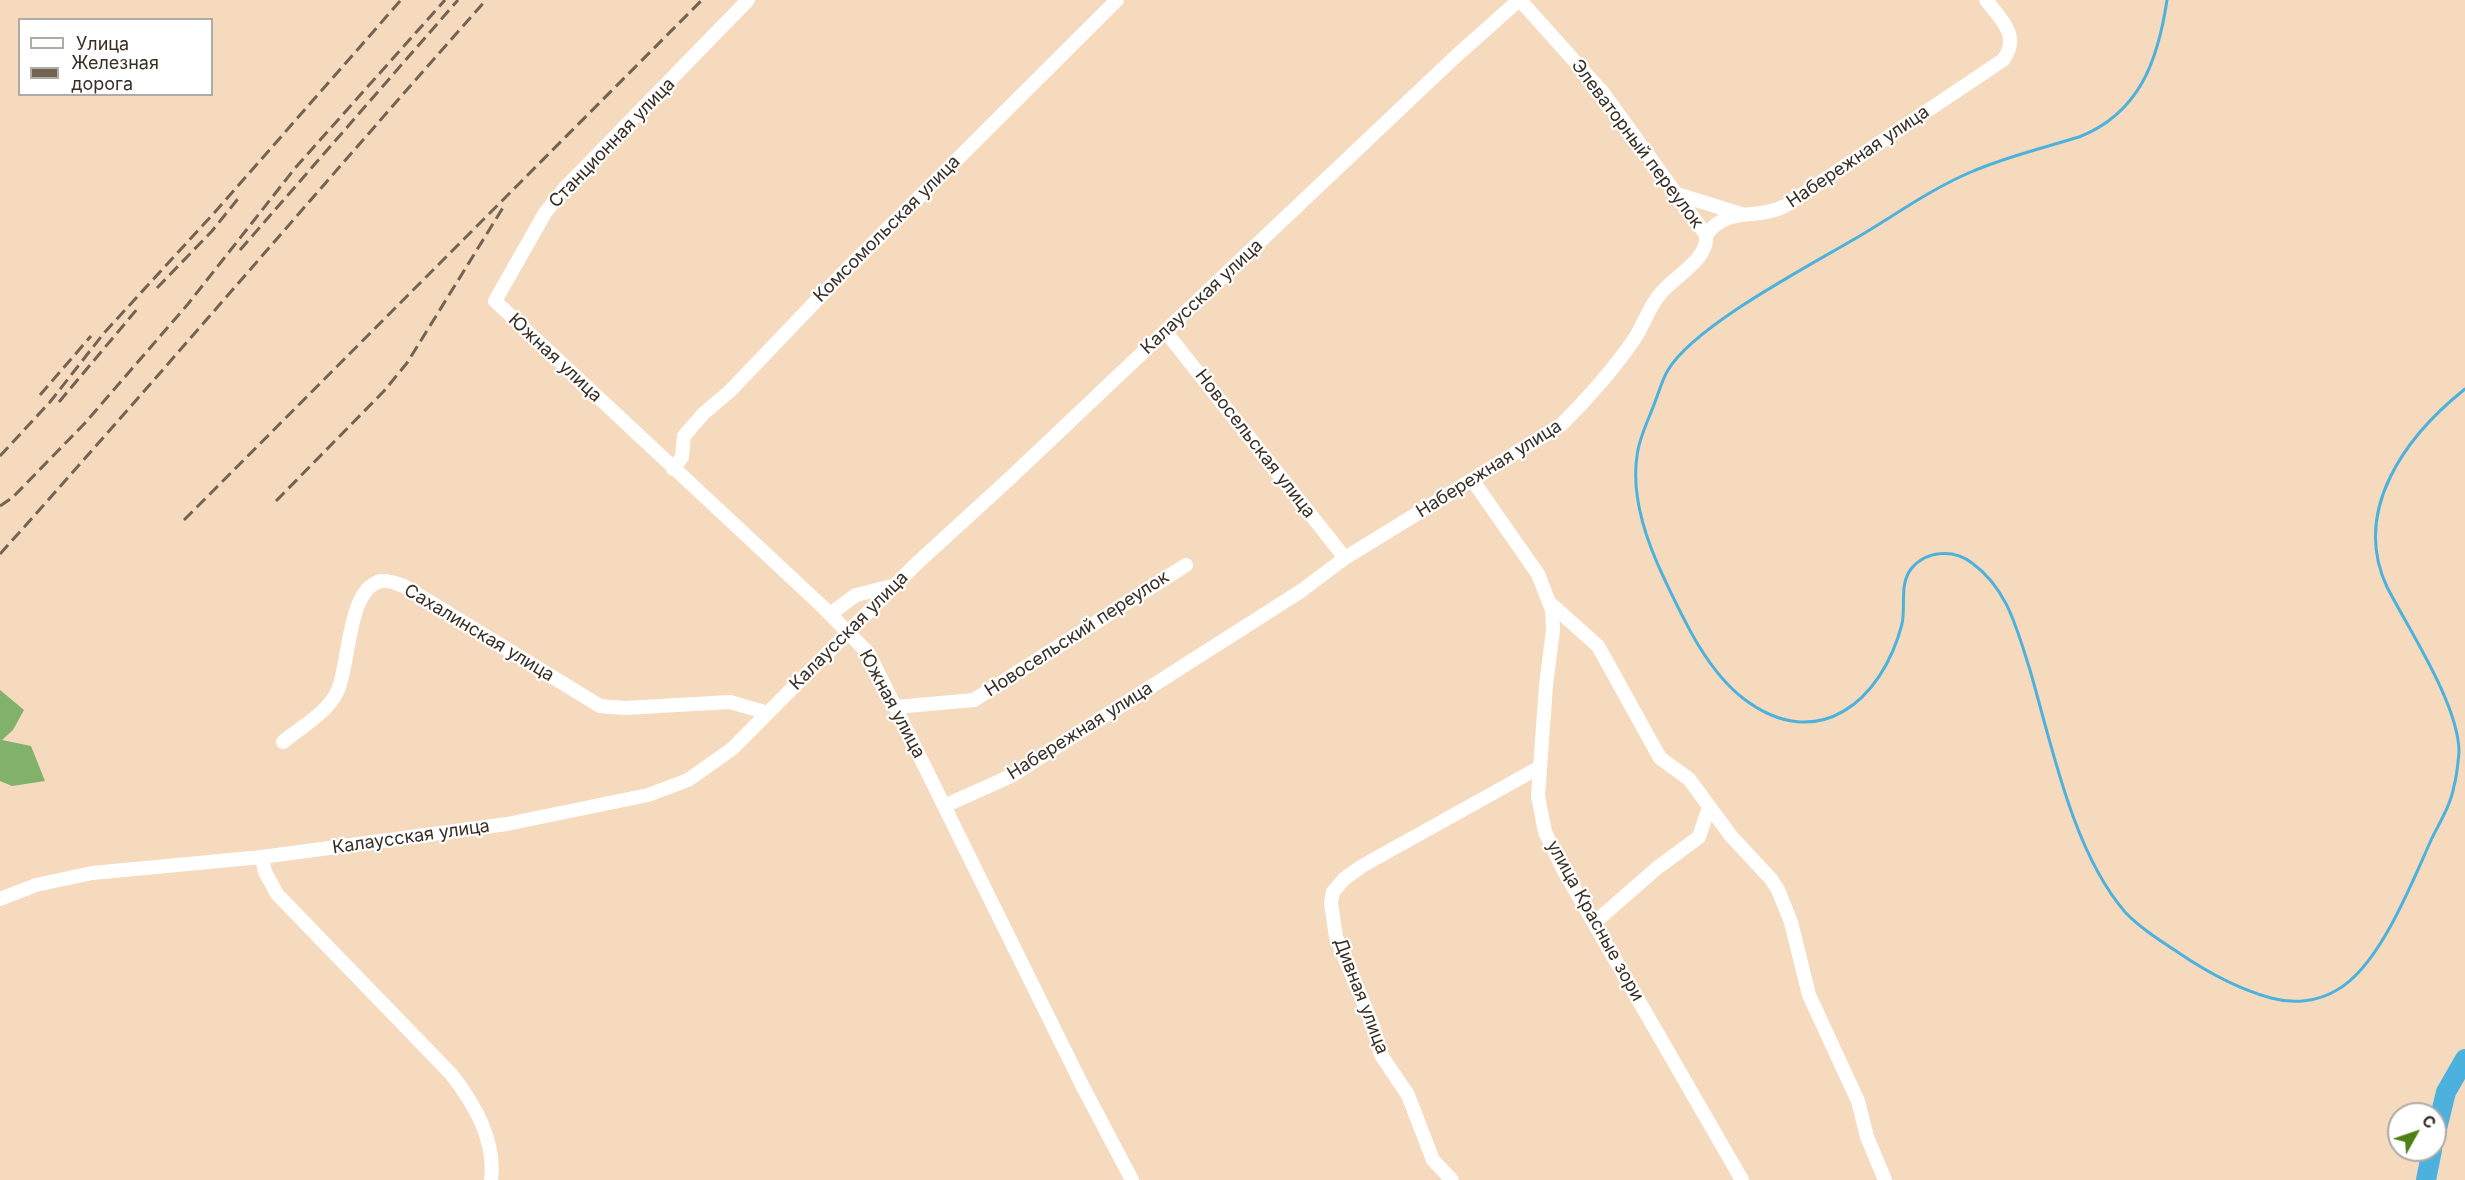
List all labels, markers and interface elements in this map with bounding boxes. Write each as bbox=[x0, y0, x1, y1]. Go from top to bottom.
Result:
legend bbox=[18, 18, 213, 96]
text: Улица bbox=[76, 33, 129, 54]
text: Железная дорога bbox=[71, 52, 159, 94]
street label: Элеваторный переулок bbox=[1566, 55, 1708, 233]
street label: Станционная улица bbox=[544, 74, 680, 212]
street label: Набережная улица bbox=[1783, 101, 1933, 213]
street label: Комсомольская улица bbox=[809, 151, 965, 307]
street label: Калаусская улица bbox=[1137, 235, 1267, 359]
street label: Южная улица bbox=[504, 309, 606, 407]
street label: Новосельская улица bbox=[1190, 365, 1320, 523]
street label: Набережная улица bbox=[1412, 416, 1566, 522]
street label: Новосельский переулок bbox=[981, 566, 1173, 702]
street label: Калаусская улица bbox=[785, 567, 913, 695]
street label: Сахалинская улица bbox=[400, 580, 558, 686]
street label: Южная улица bbox=[854, 646, 930, 762]
street label: Набережная улица bbox=[1003, 678, 1157, 784]
street label: Калаусская улица bbox=[331, 815, 491, 859]
street label: улица Красные зори bbox=[1542, 837, 1648, 1005]
street label: Дивная улица bbox=[1329, 935, 1393, 1057]
north arrow bbox=[2387, 1102, 2447, 1162]
text: С bbox=[2418, 1111, 2441, 1133]

